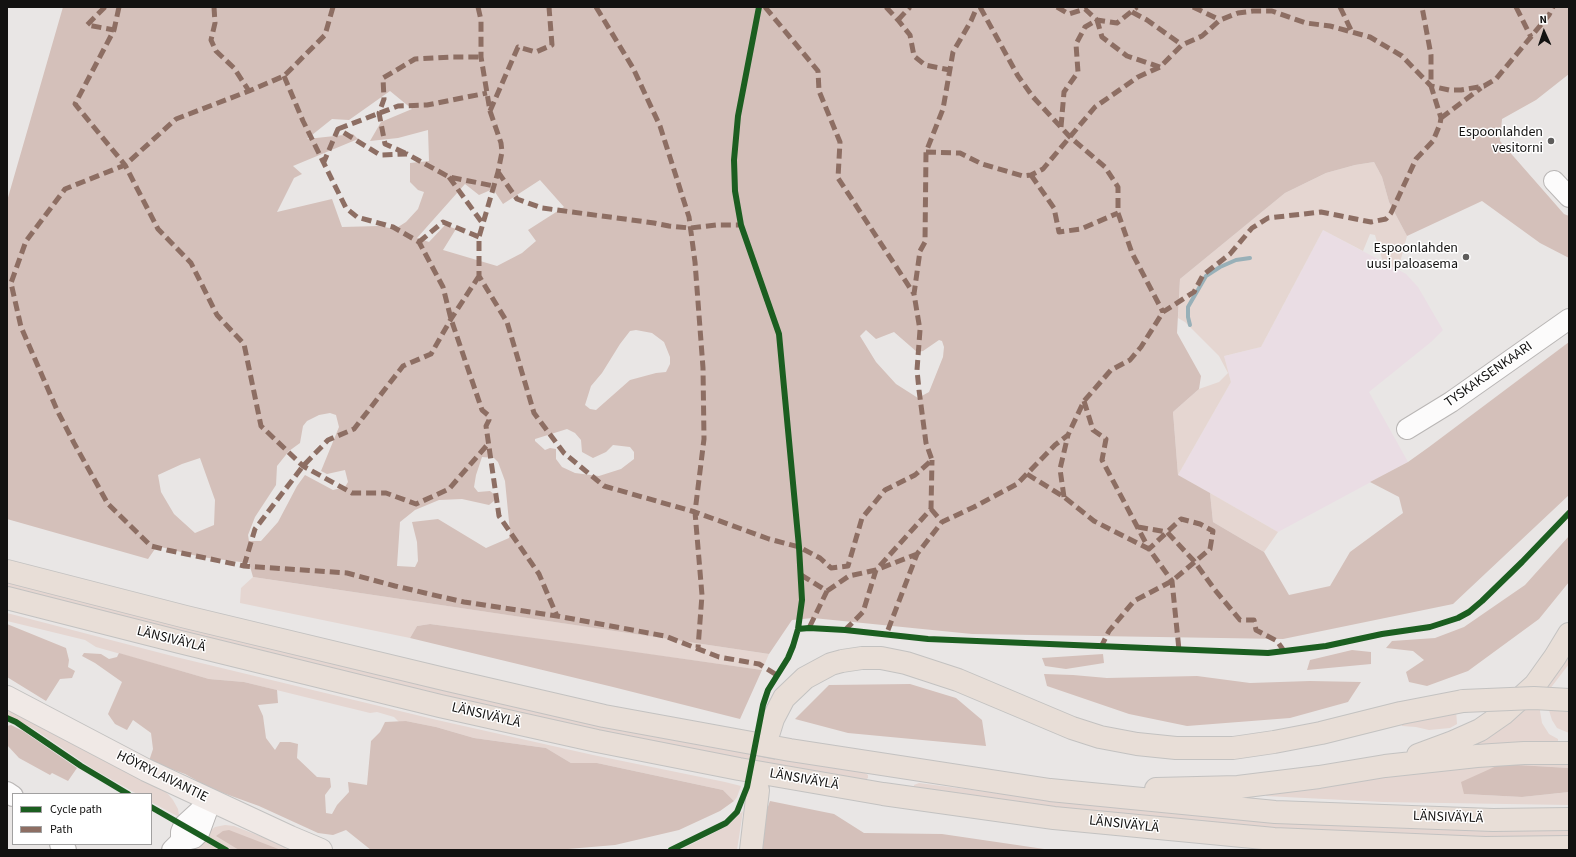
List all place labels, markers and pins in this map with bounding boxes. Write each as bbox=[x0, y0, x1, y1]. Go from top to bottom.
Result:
place label: Espoonlahden vesitorni bbox=[1459, 125, 1543, 158]
marker: Espoonlahden vesitorni bbox=[1546, 136, 1556, 146]
place label: Espoonlahden uusi paloasema bbox=[1367, 241, 1458, 274]
marker: Espoonlahden uusi paloasema bbox=[1461, 252, 1471, 262]

